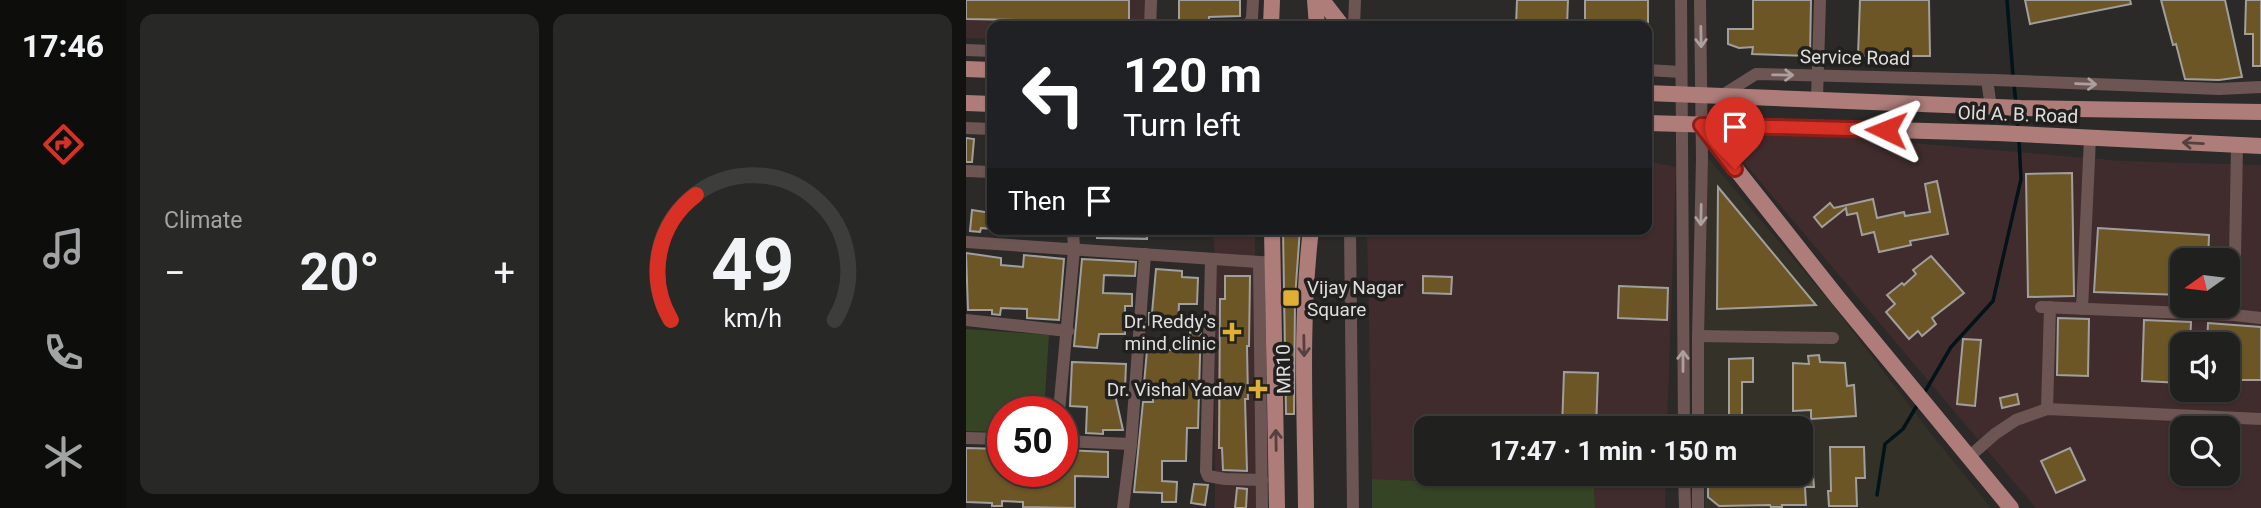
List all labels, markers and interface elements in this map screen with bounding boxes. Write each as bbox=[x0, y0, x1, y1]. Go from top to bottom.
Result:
one-way arrow bbox=[1694, 25, 1707, 48]
text: 17:46 bbox=[22, 27, 104, 65]
street label: Service Road bbox=[1800, 45, 1910, 70]
text: 120 m bbox=[1123, 47, 1262, 104]
icon: left bbox=[1008, 49, 1099, 140]
one-way arrow bbox=[1772, 68, 1795, 82]
one-way arrow bbox=[2074, 77, 2097, 90]
position arrow bbox=[1849, 93, 1923, 167]
pin bbox=[1705, 97, 1765, 169]
street label: Old A. B. Road bbox=[1957, 101, 2079, 128]
text: Turn left bbox=[1123, 106, 1241, 144]
icon: arrive bbox=[1716, 108, 1754, 146]
icon: directions bbox=[39, 120, 88, 169]
one-way arrow bbox=[2182, 136, 2205, 149]
icon: arrive bbox=[1080, 182, 1118, 220]
text: Then bbox=[1008, 186, 1066, 216]
one-way arrow bbox=[1694, 204, 1707, 227]
text: Climate bbox=[164, 207, 243, 234]
text: 49 bbox=[711, 222, 794, 308]
icon: music bbox=[39, 224, 88, 273]
text: 20° bbox=[300, 242, 380, 303]
north arrow bbox=[2170, 248, 2240, 318]
map controls bbox=[2170, 248, 2240, 486]
text: − bbox=[164, 251, 186, 295]
text: + bbox=[493, 251, 515, 295]
place label: Vijay Nagar Square bbox=[1307, 276, 1404, 321]
marker: Vijay Nagar Square bbox=[1281, 288, 1301, 308]
text: km/h bbox=[723, 304, 782, 333]
place label: Dr. Reddy's mind clinic bbox=[1124, 310, 1216, 355]
marker: Dr. Reddy's mind clinic bbox=[1222, 322, 1242, 342]
icon: phone bbox=[39, 328, 88, 377]
button: sound bbox=[2170, 332, 2240, 402]
one-way arrow bbox=[1297, 334, 1311, 357]
street label: MR10 bbox=[1272, 344, 1295, 394]
one-way arrow bbox=[1676, 349, 1690, 372]
place label: Dr. Vishal Yadav bbox=[1107, 378, 1242, 401]
marker: Dr. Vishal Yadav bbox=[1248, 379, 1268, 399]
speed limit sign: 50 bbox=[987, 396, 1078, 487]
button: search bbox=[2170, 416, 2240, 486]
one-way arrow bbox=[1269, 429, 1283, 452]
icon: climate bbox=[39, 432, 88, 481]
text: 17:47 · 1 min · 150 m bbox=[1490, 436, 1737, 466]

